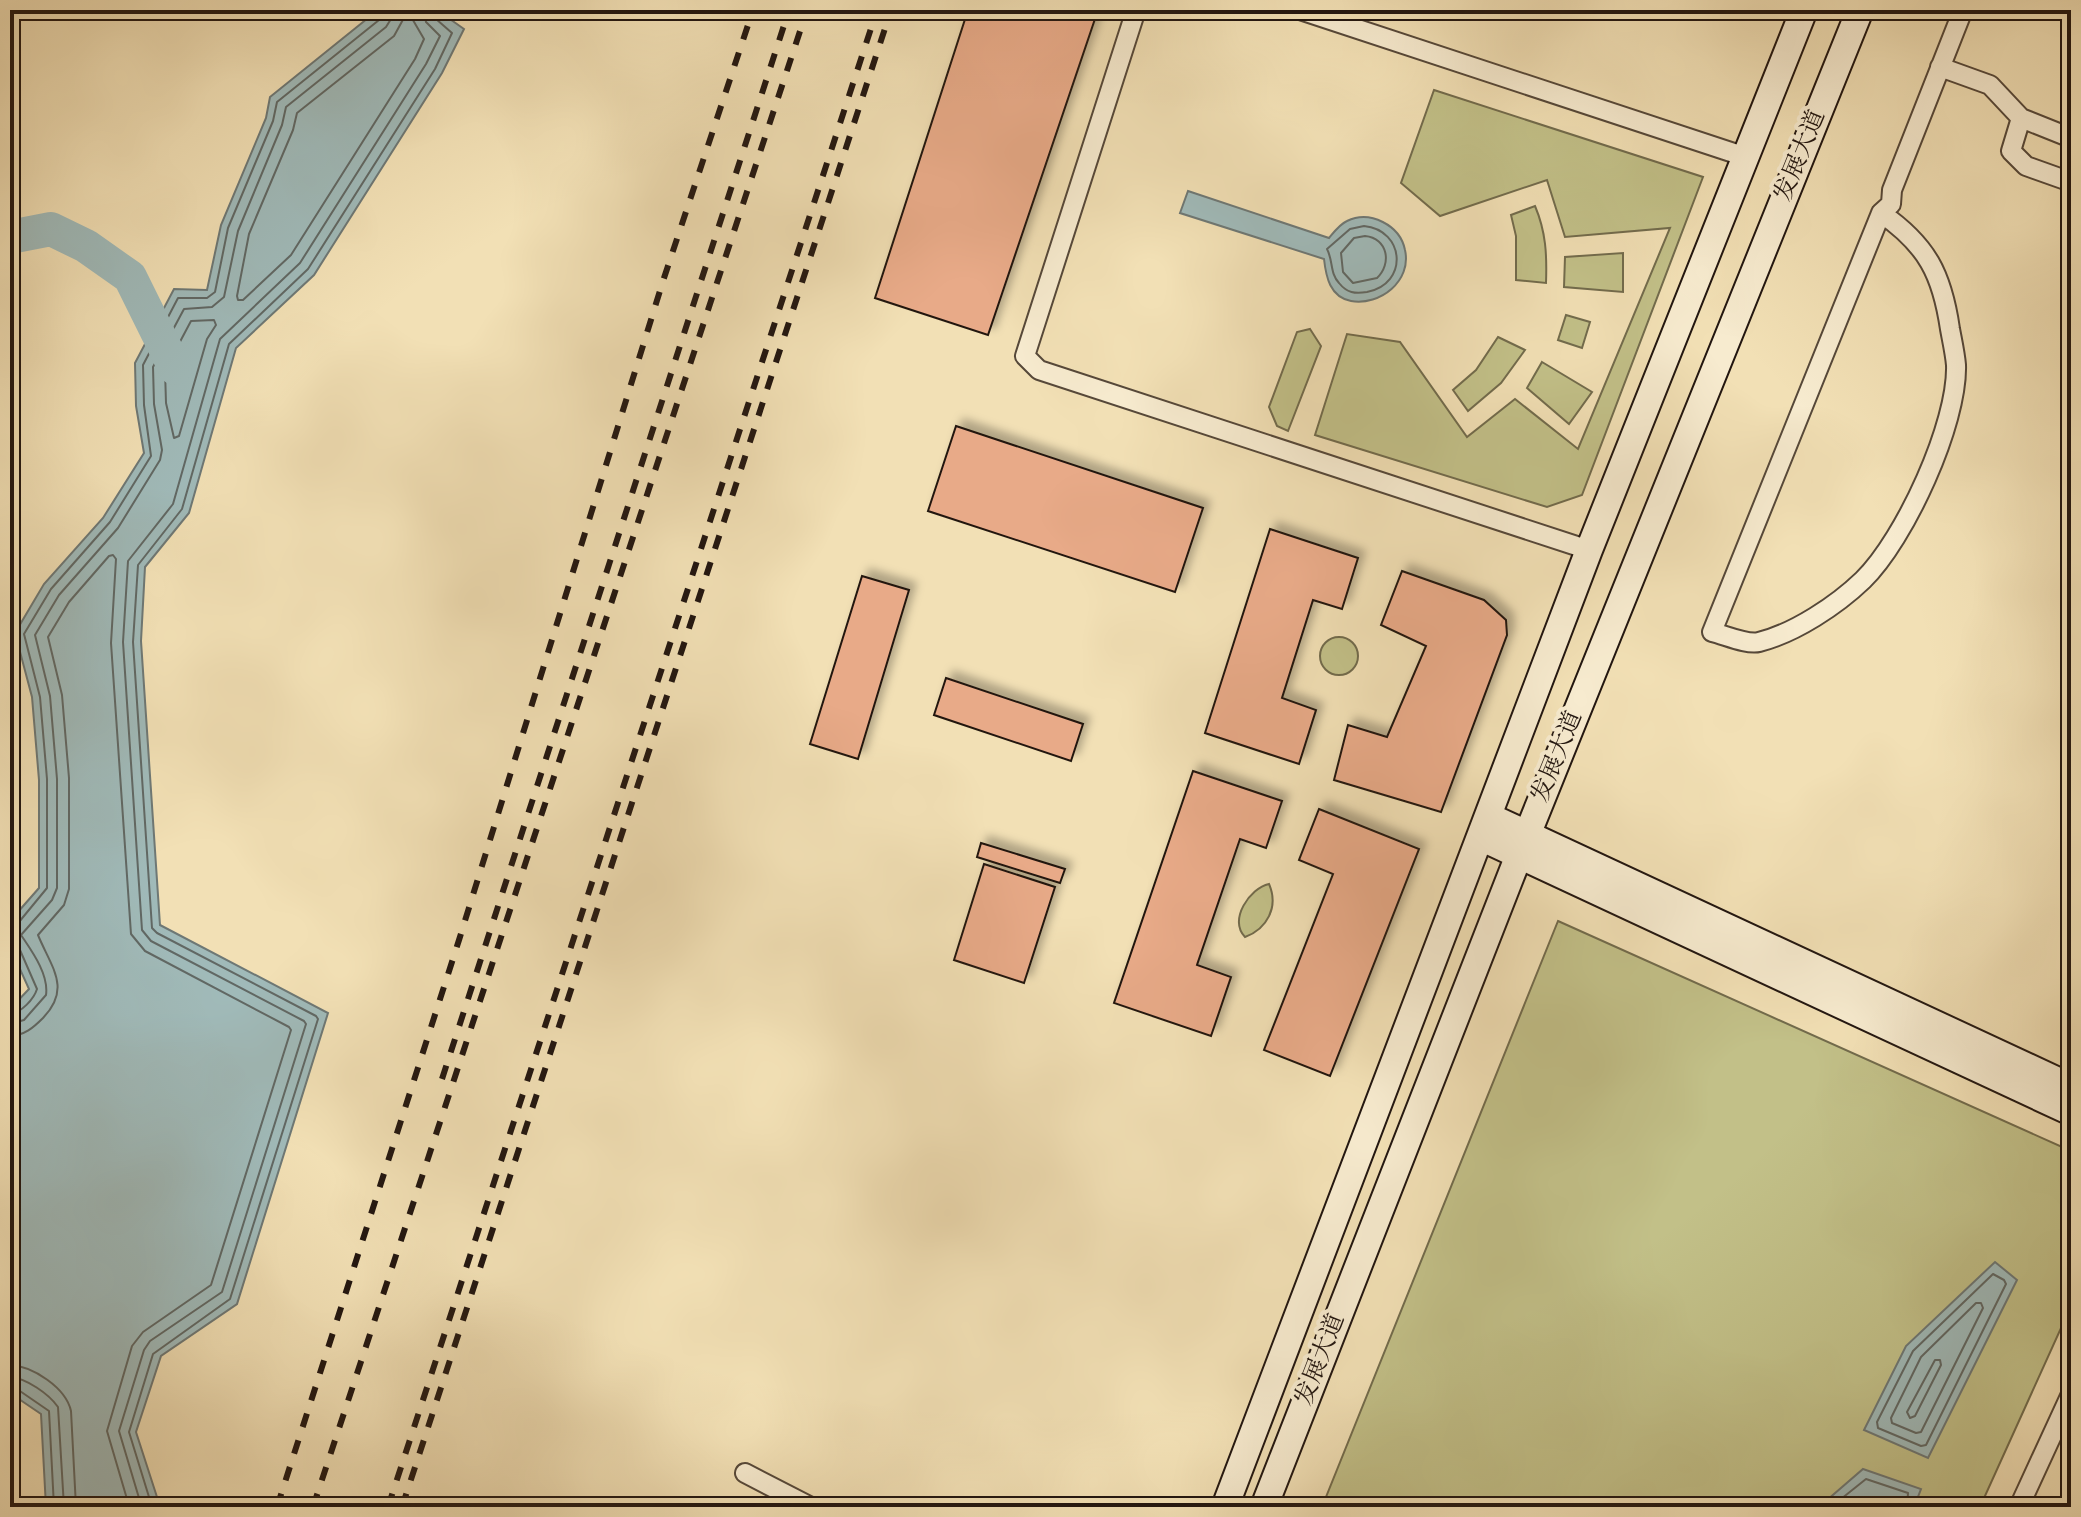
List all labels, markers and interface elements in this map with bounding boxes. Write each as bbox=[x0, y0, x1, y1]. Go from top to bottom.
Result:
street label: 发展大道 bbox=[1767, 105, 1835, 207]
street label: 发展大道 bbox=[1524, 706, 1592, 808]
street label: 发展大道 bbox=[1288, 1309, 1354, 1411]

